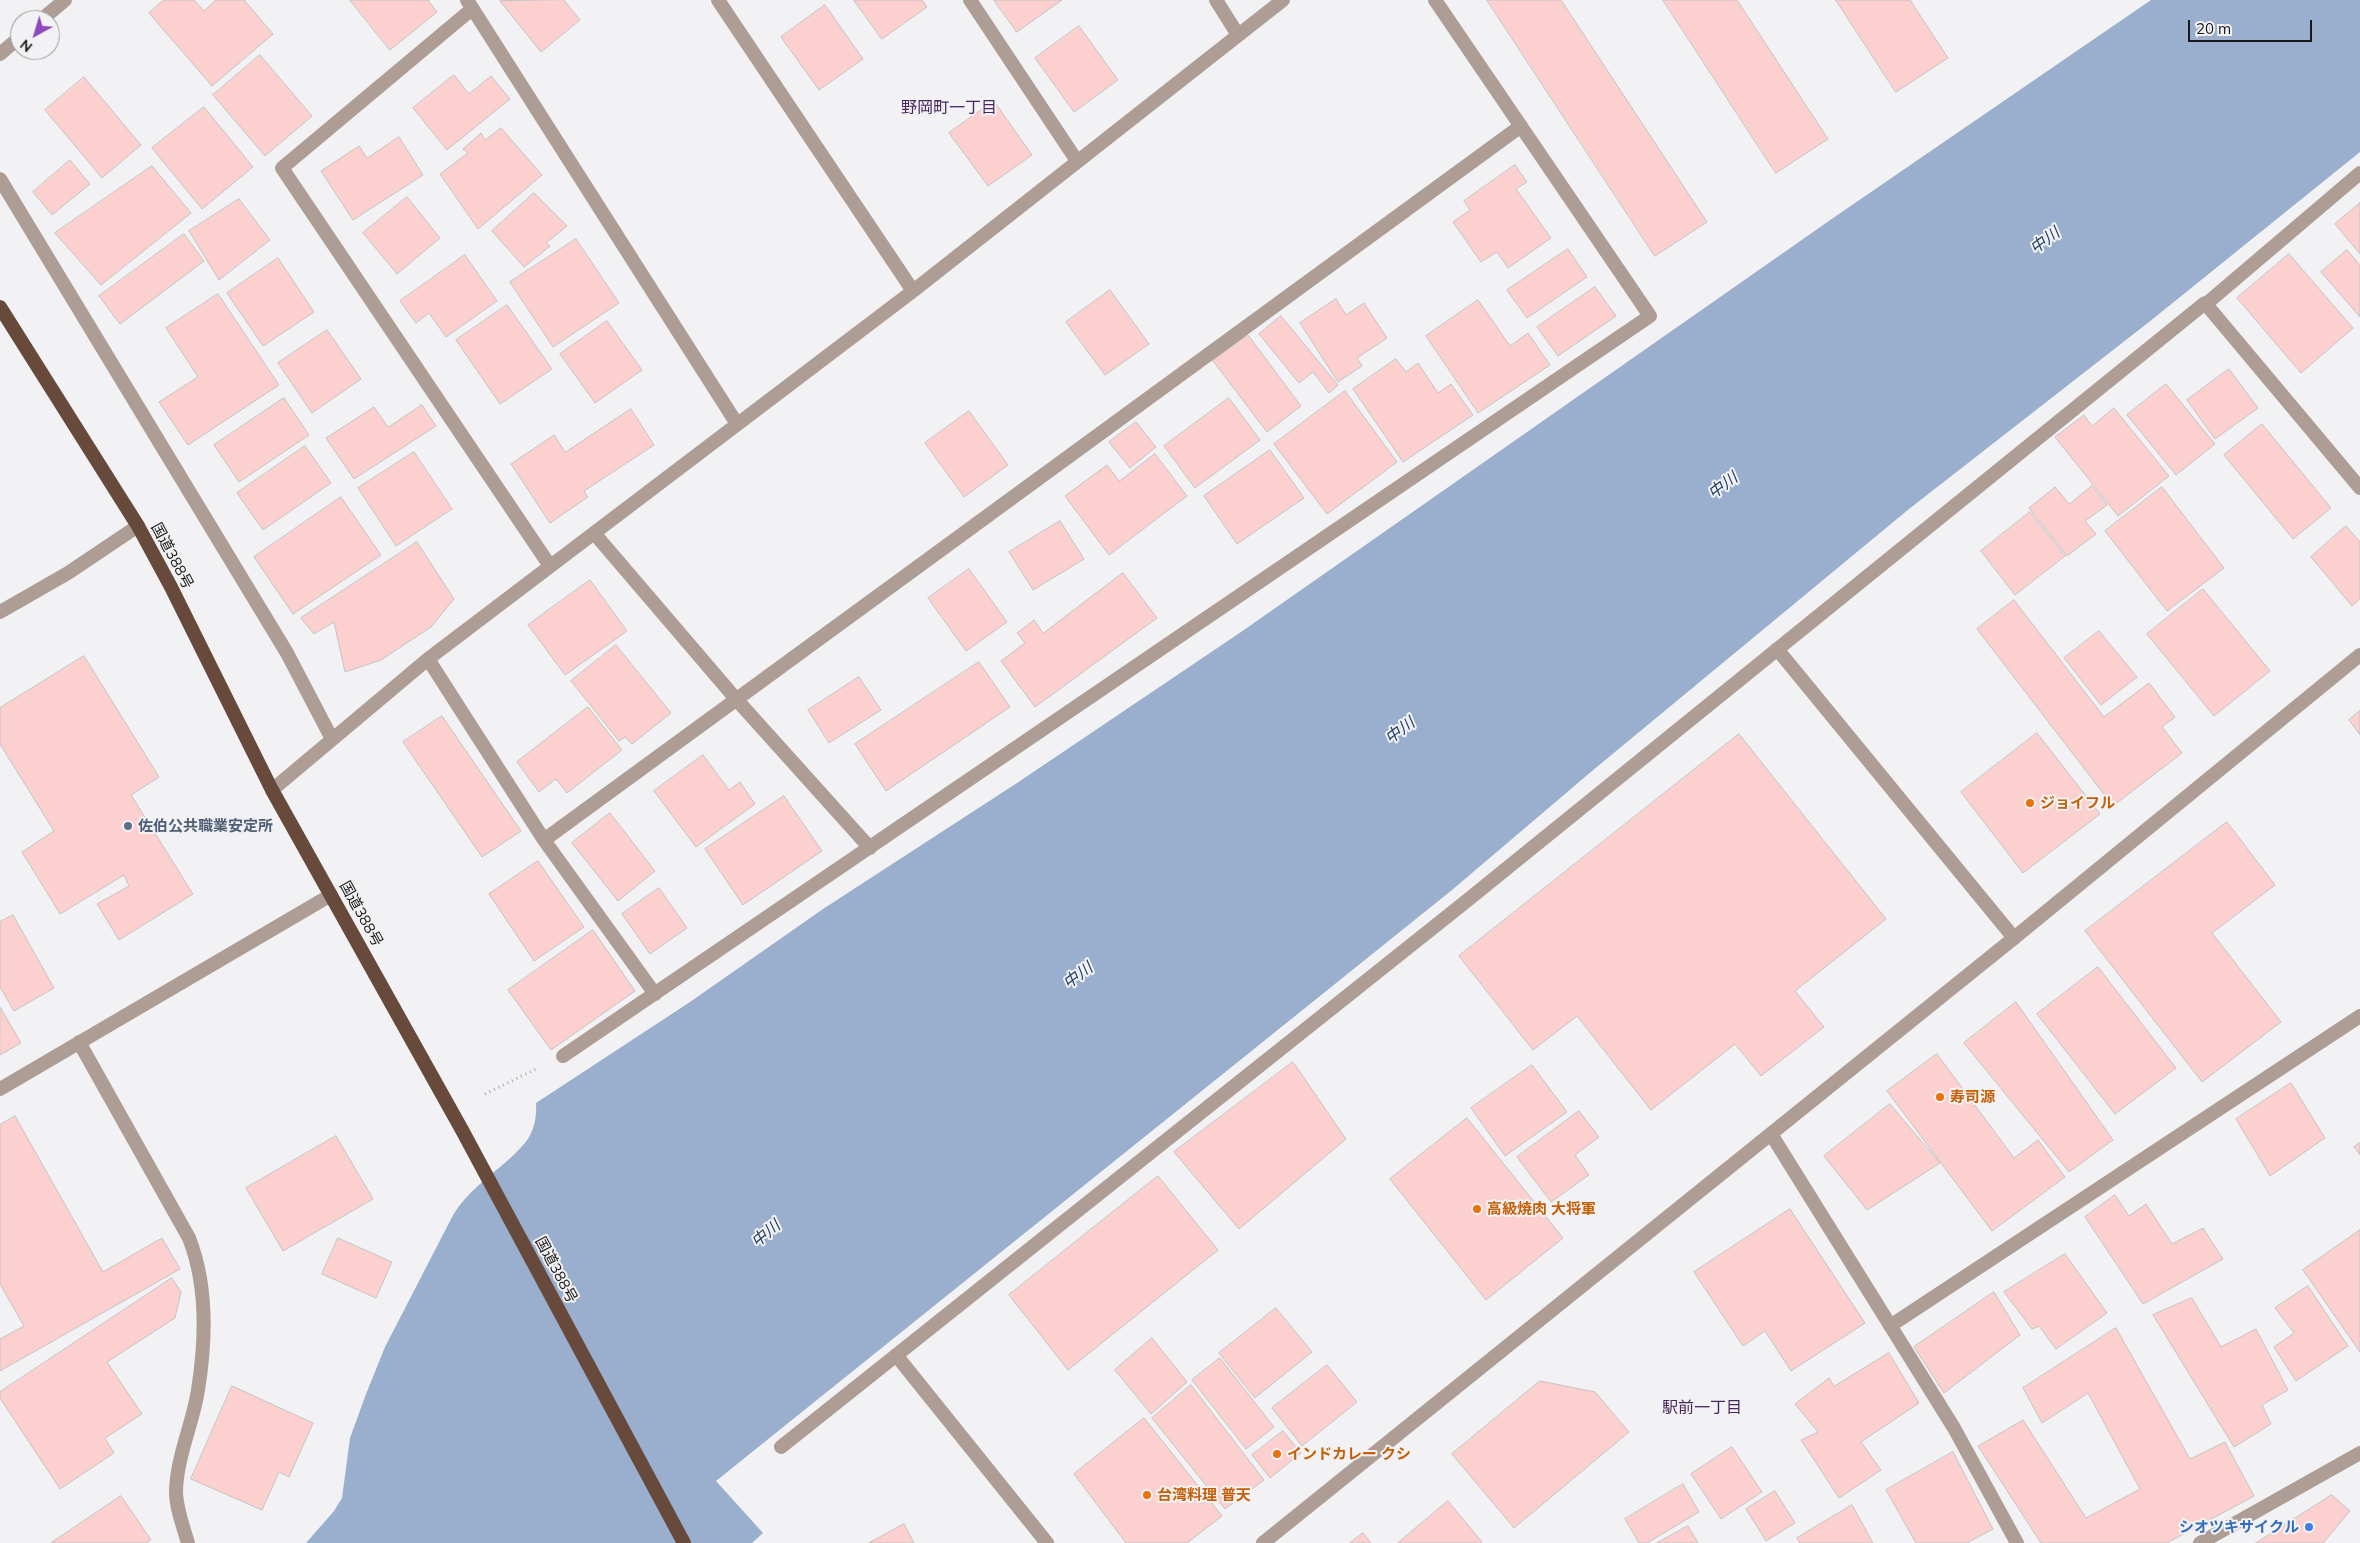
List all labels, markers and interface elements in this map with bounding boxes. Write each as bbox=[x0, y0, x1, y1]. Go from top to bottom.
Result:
north arrow bbox=[10, 10, 60, 60]
scale bar bbox=[2190, 10, 2314, 42]
text: 20 m bbox=[2196, 19, 2231, 38]
text: N bbox=[16, 36, 36, 56]
district label: 野岡町一丁目 bbox=[901, 98, 997, 118]
water label: 中川 bbox=[2026, 224, 2064, 258]
water label: 中川 bbox=[1704, 469, 1742, 503]
street label: 国道388号 bbox=[147, 520, 197, 592]
water label: 中川 bbox=[1381, 714, 1419, 748]
place label: ジョイフル bbox=[2040, 794, 2115, 812]
marker: ジョイフル bbox=[2024, 797, 2036, 809]
place label: 佐伯公共職業安定所 bbox=[138, 817, 273, 835]
marker: 佐伯公共職業安定所 bbox=[122, 820, 134, 832]
street label: 国道388号 bbox=[336, 878, 386, 950]
water label: 中川 bbox=[1059, 959, 1097, 993]
place label: 寿司源 bbox=[1950, 1088, 1995, 1106]
marker: 寿司源 bbox=[1934, 1091, 1946, 1103]
place label: 高級焼肉 大将軍 bbox=[1487, 1200, 1596, 1218]
marker: 高級焼肉 大将軍 bbox=[1471, 1203, 1483, 1215]
water label: 中川 bbox=[748, 1216, 784, 1252]
street label: 国道388号 bbox=[531, 1234, 581, 1306]
district label: 駅前一丁目 bbox=[1662, 1398, 1742, 1418]
place label: インドカレー クシ bbox=[1287, 1445, 1411, 1463]
marker: インドカレー クシ bbox=[1271, 1448, 1283, 1460]
place label: 台湾料理 普天 bbox=[1157, 1486, 1251, 1504]
marker: 台湾料理 普天 bbox=[1141, 1489, 1153, 1501]
place label: シオツキサイクル bbox=[2179, 1518, 2299, 1536]
marker: シオツキサイクル bbox=[2303, 1521, 2315, 1533]

